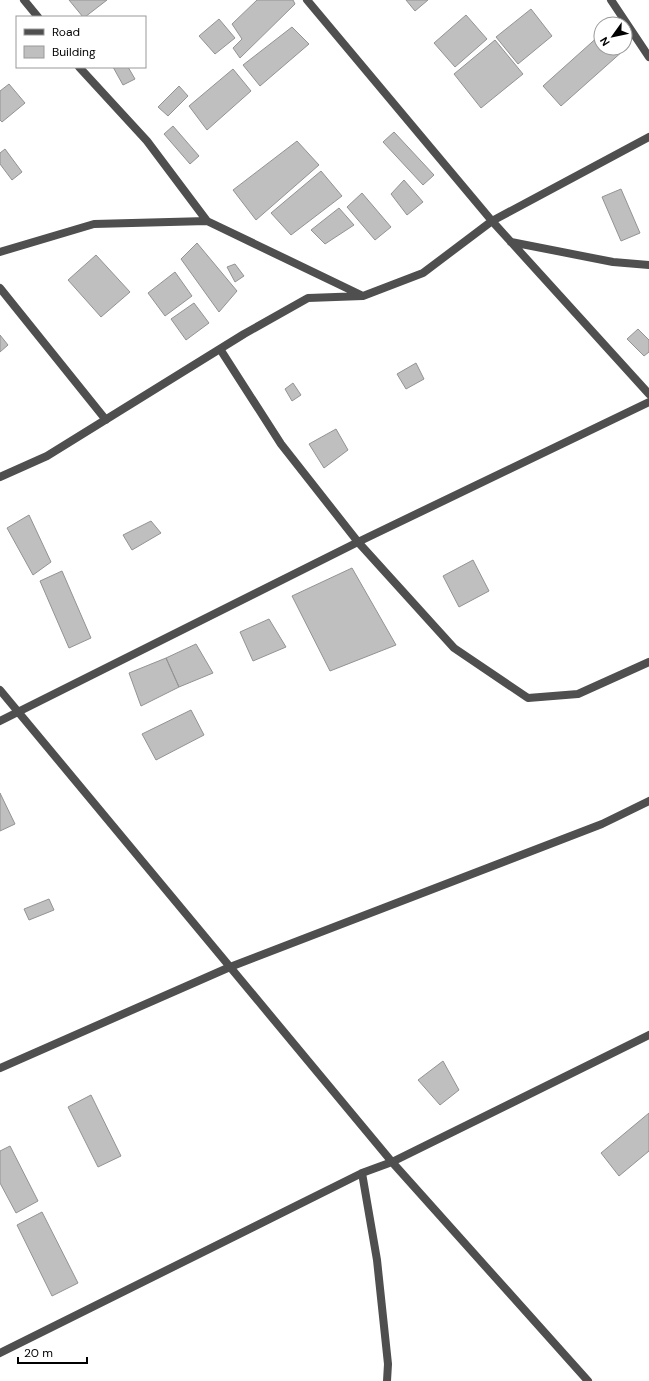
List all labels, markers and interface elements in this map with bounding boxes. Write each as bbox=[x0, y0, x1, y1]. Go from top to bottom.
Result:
legend bbox=[16, 16, 146, 68]
north arrow bbox=[593, 16, 633, 56]
text: Road bbox=[52, 24, 80, 40]
text: N bbox=[597, 34, 613, 49]
text: Building bbox=[52, 44, 96, 60]
scale bar bbox=[18, 1339, 87, 1365]
text: 20 m bbox=[24, 1345, 53, 1361]

